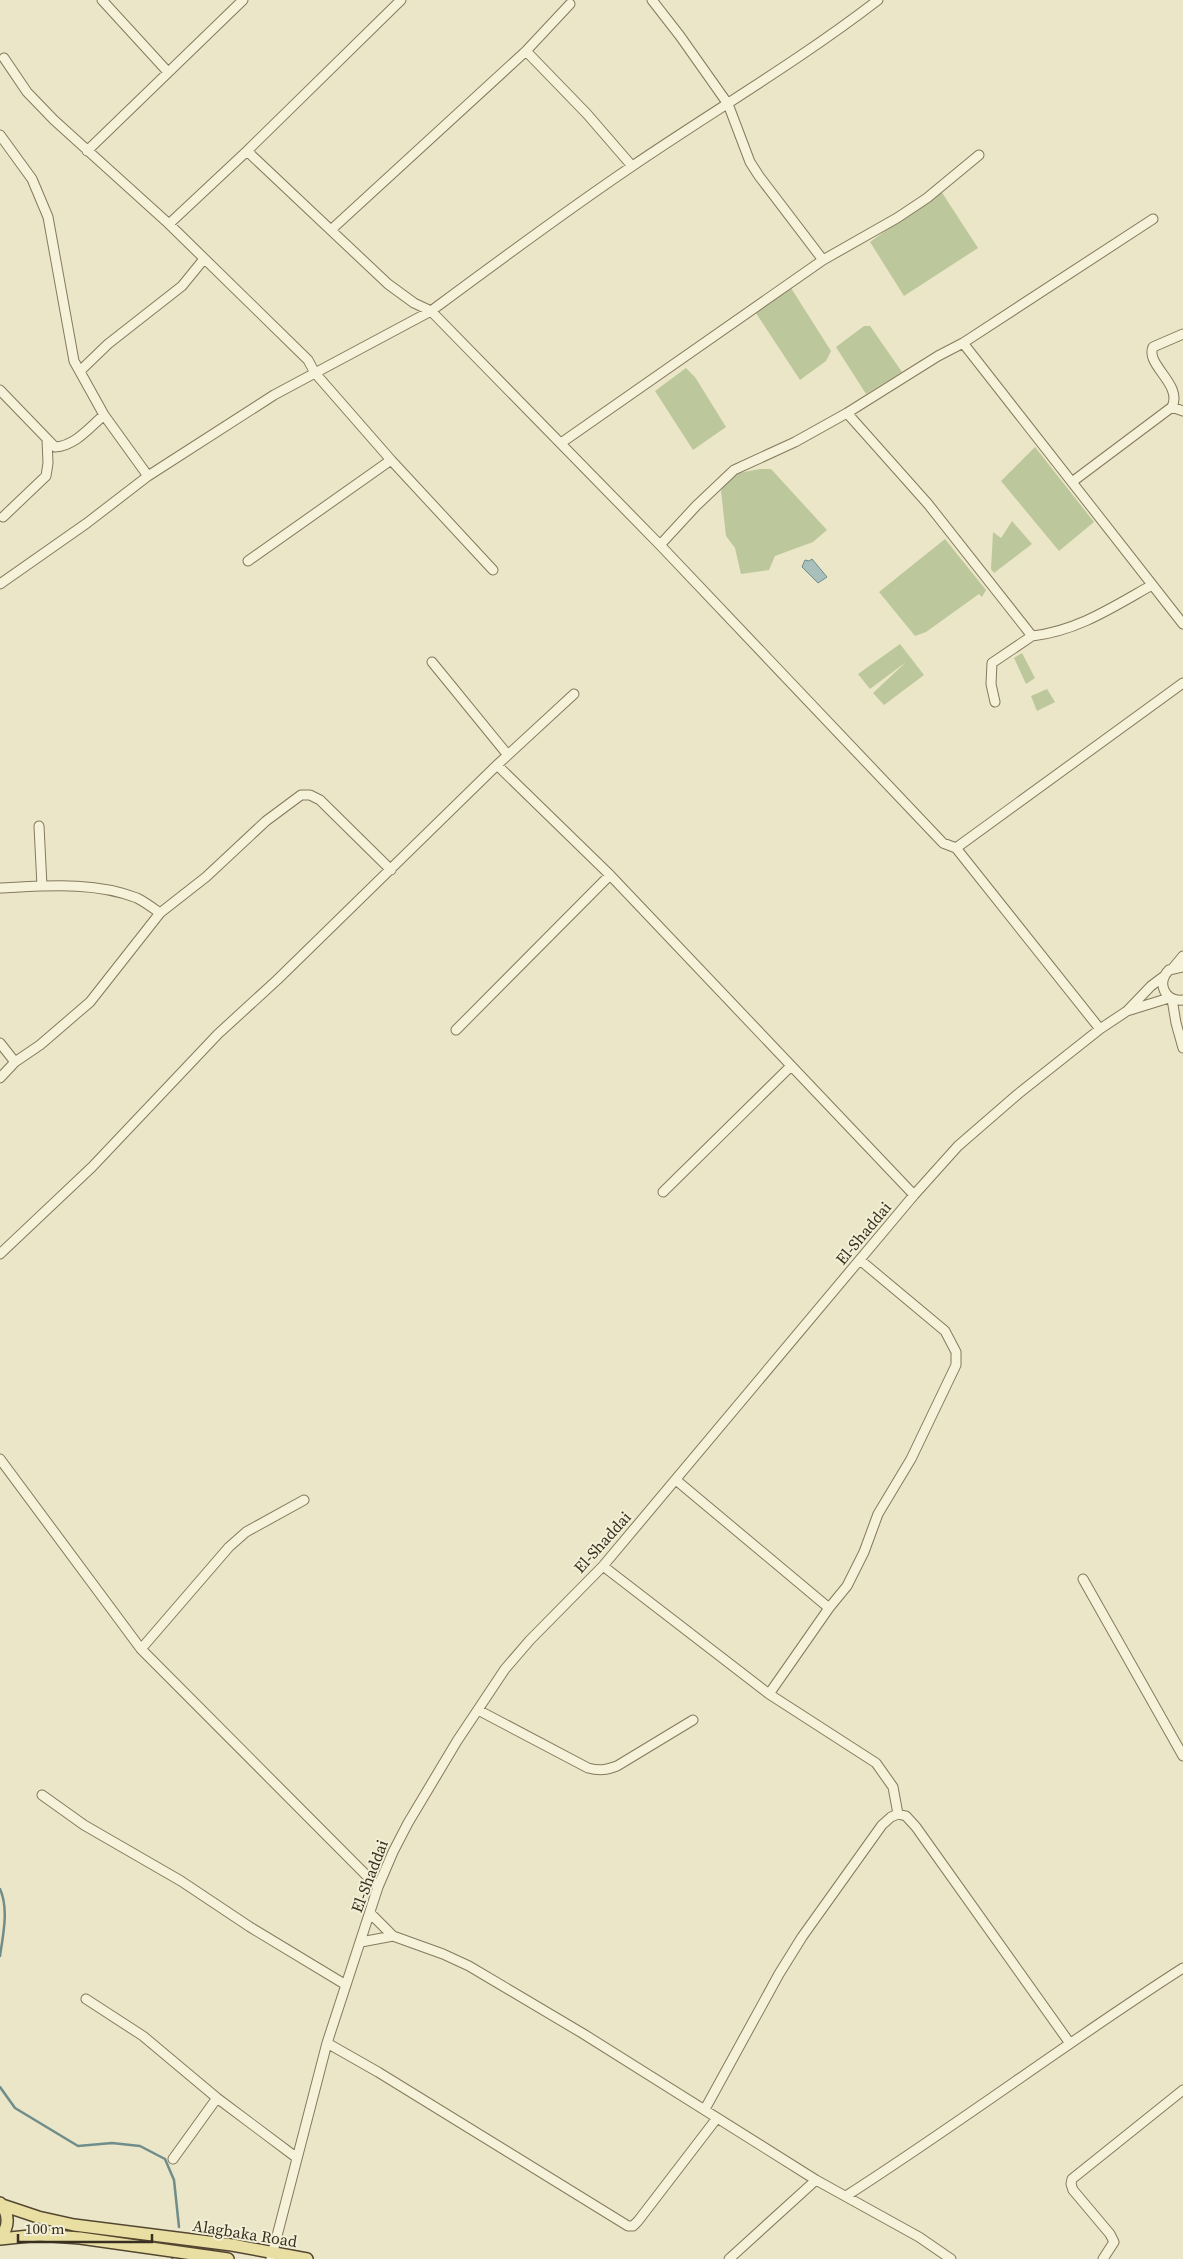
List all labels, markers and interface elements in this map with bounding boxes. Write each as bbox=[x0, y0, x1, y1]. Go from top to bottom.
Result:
street label: El-Shaddai bbox=[830, 1197, 896, 1269]
street label: El-Shaddai bbox=[568, 1506, 636, 1578]
street label: El-Shaddai bbox=[345, 1836, 393, 1915]
scale bar bbox=[18, 2212, 151, 2244]
street label: Alagbaka Road bbox=[191, 2214, 299, 2252]
text: 100 m bbox=[25, 2218, 65, 2239]

